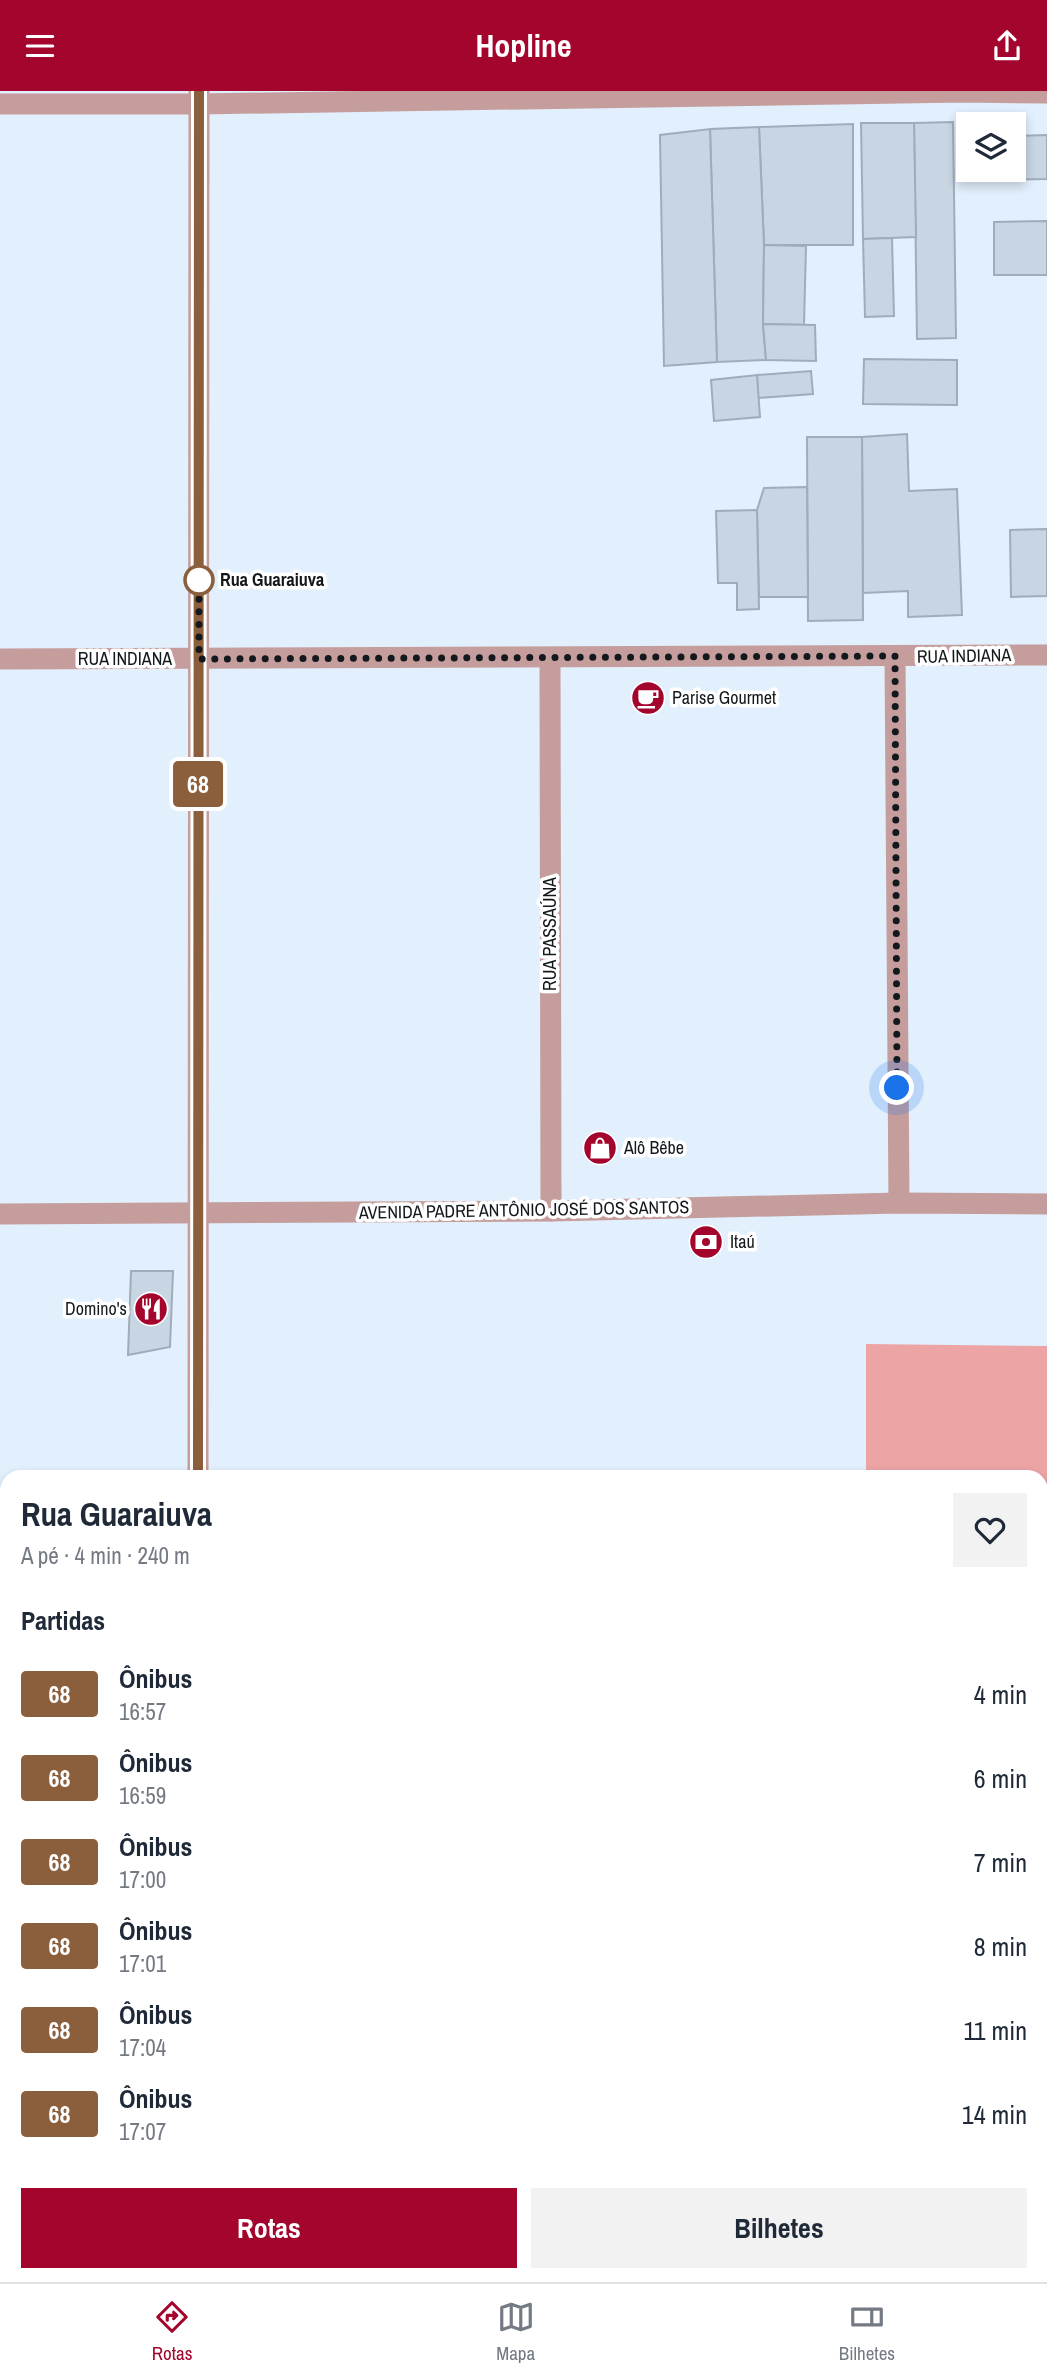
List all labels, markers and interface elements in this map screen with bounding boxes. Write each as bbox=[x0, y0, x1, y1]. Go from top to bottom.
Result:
text: Hopline bbox=[475, 24, 572, 67]
icon: menu bbox=[21, 27, 59, 65]
icon: share bbox=[988, 27, 1026, 65]
map controls bbox=[956, 112, 1026, 182]
button: layers bbox=[956, 112, 1026, 182]
marker: Rua Guaraiuva bbox=[184, 565, 214, 595]
place label: Rua Guaraiuva bbox=[220, 567, 325, 592]
street label: RUA INDIANA bbox=[917, 642, 1012, 669]
street label: RUA INDIANA bbox=[78, 646, 172, 671]
cafe icon: Parise Gourmet bbox=[629, 679, 667, 717]
place label: Parise Gourmet bbox=[672, 685, 776, 710]
line badge: 68 bbox=[166, 761, 230, 807]
text: 68 bbox=[187, 768, 209, 800]
street label: RUA PASSAÚNA bbox=[537, 877, 562, 991]
your location bbox=[879, 1070, 914, 1105]
shop icon: Alô Bêbe bbox=[581, 1129, 619, 1167]
place label: Alô Bêbe bbox=[623, 1135, 684, 1160]
street label: AVENIDA PADRE ANTÔNIO JOSÉ DOS SANTOS bbox=[358, 1194, 690, 1225]
bank icon: Itaú bbox=[687, 1223, 725, 1261]
place label: Itaú bbox=[730, 1229, 755, 1254]
restaurant icon: Domino's bbox=[132, 1290, 170, 1328]
place label: Domino's bbox=[65, 1296, 127, 1321]
text: Rua Guaraiuva bbox=[21, 1492, 212, 1536]
button: heart bbox=[953, 1493, 1027, 1567]
text: A pé · 4 min · 240 m bbox=[21, 1540, 190, 1571]
text: Partidas bbox=[21, 1603, 105, 1638]
text: Ônibus bbox=[119, 1661, 192, 1696]
text: 4 min bbox=[974, 1677, 1027, 1712]
text: 68 bbox=[49, 1678, 70, 1710]
text: 16:57 bbox=[119, 1696, 166, 1727]
text: Ônibus bbox=[119, 1745, 192, 1780]
text: 6 min bbox=[974, 1761, 1027, 1796]
text: 68 bbox=[49, 1762, 70, 1794]
text: 16:59 bbox=[119, 1780, 166, 1811]
text: Ônibus bbox=[119, 1829, 192, 1864]
text: 7 min bbox=[974, 1845, 1027, 1880]
text: 68 bbox=[49, 1846, 70, 1878]
text: 17:00 bbox=[119, 1864, 166, 1895]
text: Ônibus bbox=[119, 1913, 192, 1948]
text: 8 min bbox=[974, 1929, 1027, 1964]
text: 68 bbox=[49, 1930, 70, 1962]
text: 17:01 bbox=[119, 1948, 166, 1979]
text: Ônibus bbox=[119, 1997, 192, 2032]
text: 11 min bbox=[963, 2013, 1027, 2048]
text: 68 bbox=[49, 2014, 70, 2046]
text: 17:04 bbox=[119, 2032, 166, 2063]
text: Ônibus bbox=[119, 2081, 192, 2116]
text: 14 min bbox=[962, 2097, 1027, 2132]
text: 68 bbox=[49, 2098, 70, 2130]
text: 17:07 bbox=[119, 2116, 166, 2147]
button: Rotas bbox=[21, 2188, 517, 2268]
button: Bilhetes bbox=[531, 2188, 1027, 2268]
tab: Rotas bbox=[152, 2298, 193, 2366]
tab: Mapa bbox=[496, 2298, 535, 2366]
tab: Bilhetes bbox=[839, 2298, 895, 2366]

